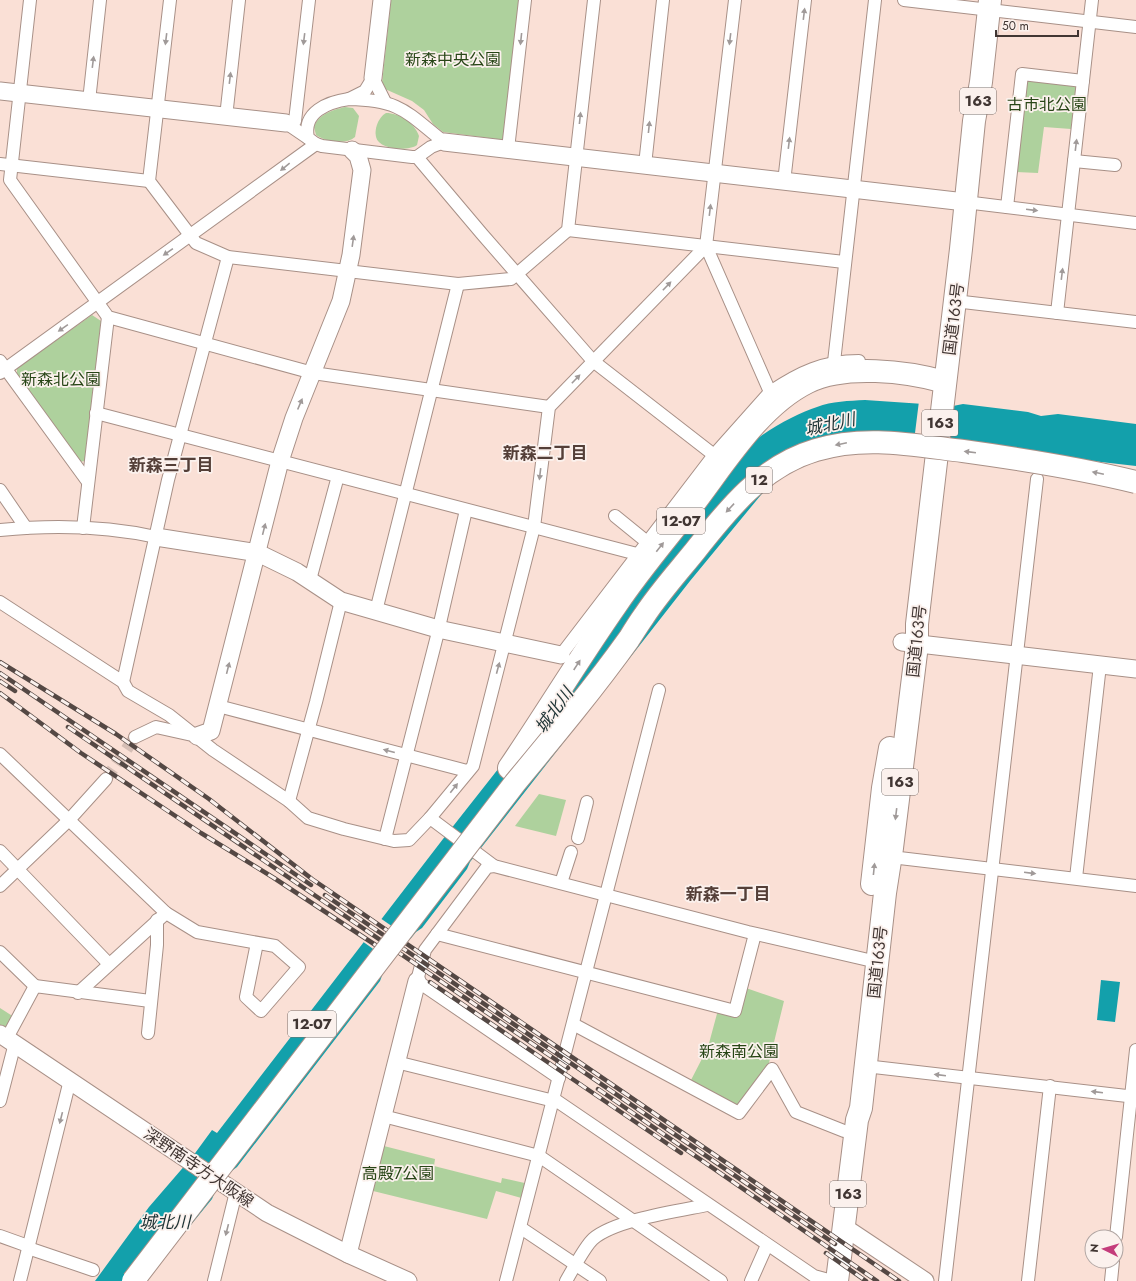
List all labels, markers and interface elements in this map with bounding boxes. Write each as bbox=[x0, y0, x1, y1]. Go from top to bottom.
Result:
one-way arrow bbox=[801, 8, 807, 20]
scale bar bbox=[996, 12, 1078, 38]
text: 50 m bbox=[1002, 17, 1029, 35]
one-way arrow bbox=[163, 33, 169, 45]
one-way arrow bbox=[301, 33, 308, 45]
one-way arrow bbox=[518, 33, 524, 45]
one-way arrow bbox=[727, 33, 733, 45]
park label: 新森中央公園 bbox=[405, 48, 501, 71]
one-way arrow bbox=[90, 56, 97, 68]
one-way arrow bbox=[227, 72, 233, 84]
road number: 163 bbox=[960, 88, 996, 114]
park label: 古市北公園 bbox=[1007, 93, 1087, 116]
one-way arrow bbox=[577, 112, 584, 125]
one-way arrow bbox=[646, 121, 652, 133]
one-way arrow bbox=[786, 137, 792, 149]
one-way arrow bbox=[1073, 139, 1079, 151]
one-way arrow bbox=[280, 163, 291, 172]
one-way arrow bbox=[707, 204, 713, 216]
one-way arrow bbox=[1026, 207, 1038, 214]
one-way arrow bbox=[350, 235, 356, 247]
one-way arrow bbox=[163, 248, 174, 256]
one-way arrow bbox=[1058, 268, 1065, 280]
one-way arrow bbox=[662, 281, 672, 291]
street label: 国道163号 bbox=[938, 281, 969, 357]
one-way arrow bbox=[58, 324, 68, 332]
park label: 新森北公園 bbox=[21, 368, 101, 391]
one-way arrow bbox=[571, 374, 581, 384]
one-way arrow bbox=[297, 397, 303, 409]
water label: 城北川 bbox=[803, 407, 859, 441]
road number: 163 bbox=[922, 410, 958, 436]
district label: 新森二丁目 bbox=[503, 441, 588, 465]
one-way arrow bbox=[834, 441, 847, 447]
one-way arrow bbox=[964, 449, 976, 455]
district label: 新森三丁目 bbox=[129, 453, 214, 477]
road number: 12 bbox=[746, 467, 772, 493]
one-way arrow bbox=[537, 468, 543, 480]
one-way arrow bbox=[1092, 470, 1104, 476]
one-way arrow bbox=[726, 503, 735, 512]
road number: 12-07 bbox=[657, 508, 705, 534]
one-way arrow bbox=[261, 522, 267, 535]
one-way arrow bbox=[656, 542, 664, 553]
street label: 国道163号 bbox=[901, 603, 932, 679]
one-way arrow bbox=[574, 659, 581, 671]
one-way arrow bbox=[225, 662, 231, 674]
one-way arrow bbox=[495, 662, 501, 674]
water label: 城北川 bbox=[529, 681, 580, 738]
one-way arrow bbox=[382, 748, 394, 754]
road number: 163 bbox=[882, 769, 918, 795]
one-way arrow bbox=[450, 782, 458, 793]
one-way arrow bbox=[893, 808, 899, 820]
one-way arrow bbox=[871, 863, 877, 875]
one-way arrow bbox=[1023, 870, 1036, 876]
district label: 新森一丁目 bbox=[686, 882, 771, 906]
street label: 国道163号 bbox=[862, 924, 893, 1000]
road number: 12-07 bbox=[288, 1011, 336, 1037]
park label: 新森南公園 bbox=[699, 1040, 779, 1063]
one-way arrow bbox=[934, 1072, 946, 1078]
one-way arrow bbox=[1091, 1089, 1103, 1095]
one-way arrow bbox=[57, 1112, 63, 1124]
street label: 深野南寺方大阪線 bbox=[139, 1122, 258, 1213]
park label: 高殿7公園 bbox=[362, 1162, 434, 1185]
road number: 163 bbox=[830, 1181, 866, 1207]
water label: 城北川 bbox=[140, 1210, 192, 1234]
one-way arrow bbox=[224, 1225, 230, 1237]
north arrow bbox=[1084, 1229, 1124, 1269]
text: N bbox=[1086, 1243, 1102, 1253]

